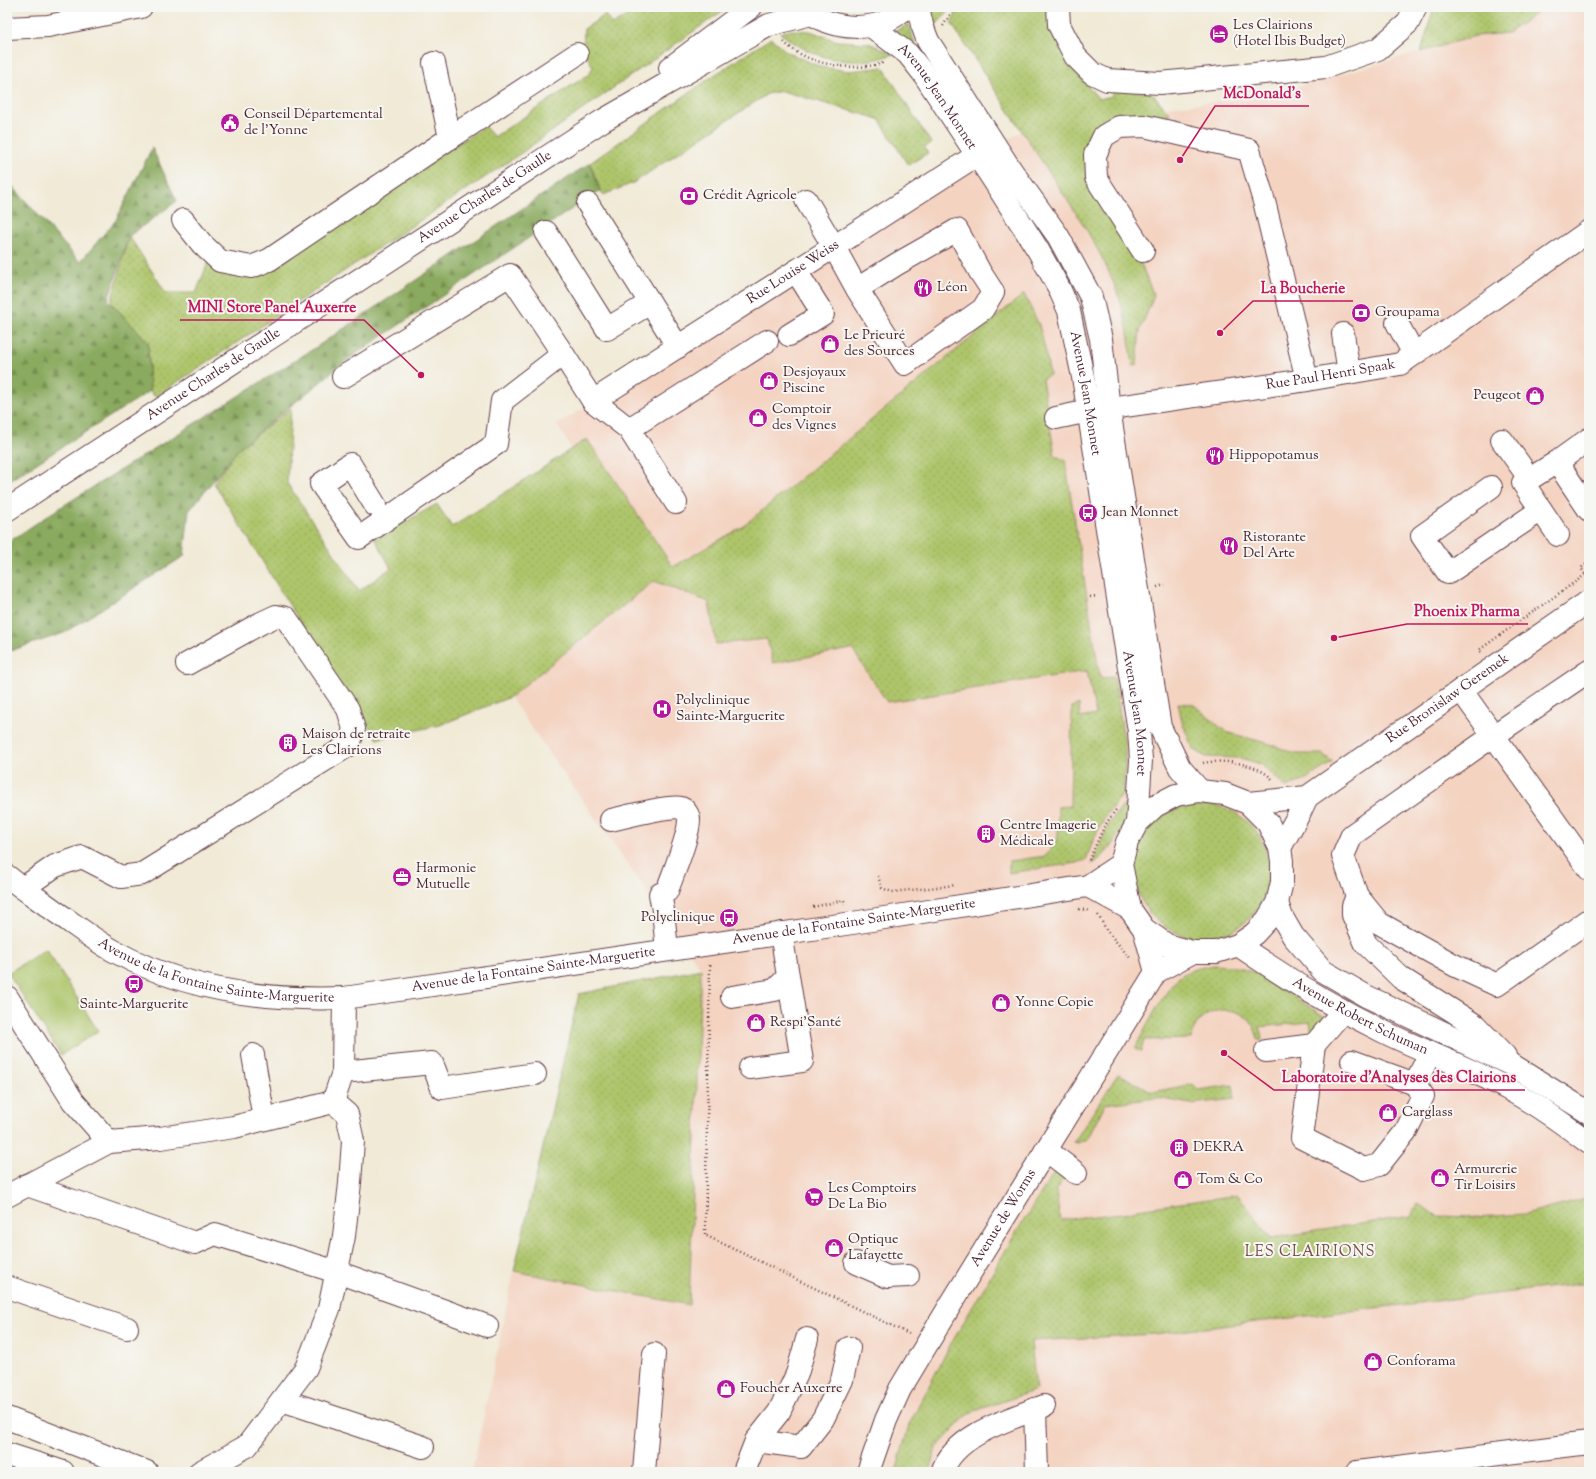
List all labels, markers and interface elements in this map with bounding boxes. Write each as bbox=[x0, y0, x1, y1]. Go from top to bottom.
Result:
place label: Les Clairions (Hotel Ibis Budget) bbox=[1233, 16, 1346, 52]
hotel icon: Les Clairions (Hotel Ibis Budget) bbox=[1208, 23, 1230, 45]
street label: Avenue Jean Monnet bbox=[893, 39, 981, 154]
callout: McDonald's bbox=[1215, 79, 1309, 106]
text: McDonald's bbox=[1223, 84, 1301, 105]
place label: Conseil Départemental de l'Yonne bbox=[244, 105, 383, 141]
public building icon: Conseil Départemental de l'Yonne bbox=[219, 112, 241, 134]
street label: Avenue Charles de Gaulle bbox=[414, 146, 556, 249]
bank icon: Crédit Agricole bbox=[678, 185, 700, 207]
place label: Crédit Agricole bbox=[703, 186, 797, 206]
street label: Rue Louise Weiss bbox=[743, 236, 844, 310]
callout: La Boucherie bbox=[1253, 274, 1353, 301]
restaurant icon: Léon bbox=[912, 277, 934, 299]
place label: Léon bbox=[937, 278, 968, 298]
text: La Boucherie bbox=[1261, 279, 1345, 300]
callout: MINI Store Panel Auxerre bbox=[180, 293, 364, 320]
text: MINI Store Panel Auxerre bbox=[188, 298, 356, 319]
bank icon: Groupama bbox=[1350, 302, 1372, 324]
place label: Groupama bbox=[1375, 303, 1440, 323]
street label: Avenue Charles de Gaulle bbox=[143, 324, 285, 426]
place label: Le Prieuré des Sources bbox=[844, 326, 914, 362]
street label: Avenue Jean Monnet bbox=[1064, 329, 1105, 457]
shop icon: Le Prieuré des Sources bbox=[819, 333, 841, 355]
street label: Rue Paul Henri Spaak bbox=[1265, 355, 1397, 396]
place label: Desjoyaux Piscine bbox=[783, 363, 847, 399]
shop icon: Desjoyaux Piscine bbox=[758, 370, 780, 392]
shop icon: Peugeot bbox=[1524, 385, 1546, 407]
place label: Peugeot bbox=[1473, 386, 1521, 406]
place label: Comptoir des Vignes bbox=[772, 400, 836, 436]
shop icon: Comptoir des Vignes bbox=[747, 407, 769, 429]
restaurant icon: Hippopotamus bbox=[1204, 445, 1226, 467]
place label: Hippopotamus bbox=[1229, 446, 1319, 466]
bus stop icon: Jean Monnet bbox=[1077, 502, 1099, 524]
place label: Jean Monnet bbox=[1101, 503, 1178, 523]
place label: Ristorante Del Arte bbox=[1243, 528, 1306, 564]
restaurant icon: Ristorante Del Arte bbox=[1218, 535, 1240, 557]
callout: Phoenix Pharma bbox=[1407, 597, 1528, 624]
text: Phoenix Pharma bbox=[1414, 602, 1520, 623]
street label: Avenue Jean Monnet bbox=[1116, 649, 1151, 777]
street label: Rue Bronislaw Geremek bbox=[1382, 649, 1514, 749]
place label: Polyclinique Sainte-Marguerite bbox=[676, 691, 785, 727]
hospital icon: Polyclinique Sainte-Marguerite bbox=[651, 698, 673, 720]
place label: Maison de retraite Les Clairions bbox=[302, 725, 410, 761]
building icon: Maison de retraite Les Clairions bbox=[277, 732, 299, 754]
place label: Centre Imagerie Médicale bbox=[1000, 816, 1097, 852]
building icon: Centre Imagerie Médicale bbox=[975, 823, 997, 845]
place label: Harmonie Mutuelle bbox=[416, 859, 476, 895]
office icon: Harmonie Mutuelle bbox=[391, 866, 413, 888]
street label: Avenue de la Fontaine Sainte-Marguerite bbox=[731, 894, 977, 951]
bus stop icon: Polyclinique bbox=[718, 907, 740, 929]
place label: Polyclinique bbox=[641, 908, 715, 928]
street label: Avenue de la Fontaine Sainte-Marguerite bbox=[97, 930, 339, 1006]
street label: Avenue de la Fontaine Sainte-Marguerite bbox=[410, 942, 657, 998]
bus stop icon: Sainte-Marguerite bbox=[123, 973, 145, 995]
street label: Avenue Robert Schuman bbox=[1288, 973, 1431, 1061]
shop icon: Yonne Copie bbox=[990, 992, 1012, 1014]
place label: Yonne Copie bbox=[1015, 993, 1094, 1013]
place label: Sainte-Marguerite bbox=[79, 997, 189, 1013]
shop icon: Respi'Santé bbox=[745, 1012, 767, 1034]
place label: Respi'Santé bbox=[770, 1013, 841, 1033]
callout: Laboratoire d'Analyses des Clairions bbox=[1274, 1063, 1525, 1090]
text: Laboratoire d'Analyses des Clairions bbox=[1282, 1068, 1516, 1089]
shop icon: Carglass bbox=[1377, 1102, 1399, 1124]
place label: Carglass bbox=[1402, 1103, 1453, 1123]
building icon: DEKRA bbox=[1168, 1137, 1190, 1159]
place label: DEKRA bbox=[1193, 1138, 1245, 1158]
place label: Armurerie Tir Loisirs bbox=[1454, 1160, 1517, 1196]
street label: Avenue de Worms bbox=[966, 1166, 1042, 1271]
shop icon: Armurerie Tir Loisirs bbox=[1429, 1167, 1451, 1189]
shop icon: Tom & Co bbox=[1172, 1169, 1194, 1191]
place label: Tom & Co bbox=[1197, 1170, 1263, 1190]
place label: Les Comptoirs De La Bio bbox=[828, 1179, 916, 1215]
supermarket icon: Les Comptoirs De La Bio bbox=[803, 1186, 825, 1208]
place label: Optique Lafayette bbox=[848, 1230, 903, 1266]
shop icon: Optique Lafayette bbox=[823, 1237, 845, 1259]
district label: LES CLAIRIONS bbox=[1245, 1242, 1375, 1263]
shop icon: Conforama bbox=[1362, 1351, 1384, 1373]
place label: Conforama bbox=[1387, 1352, 1456, 1372]
shop icon: Foucher Auxerre bbox=[715, 1378, 737, 1400]
place label: Foucher Auxerre bbox=[740, 1379, 842, 1399]

